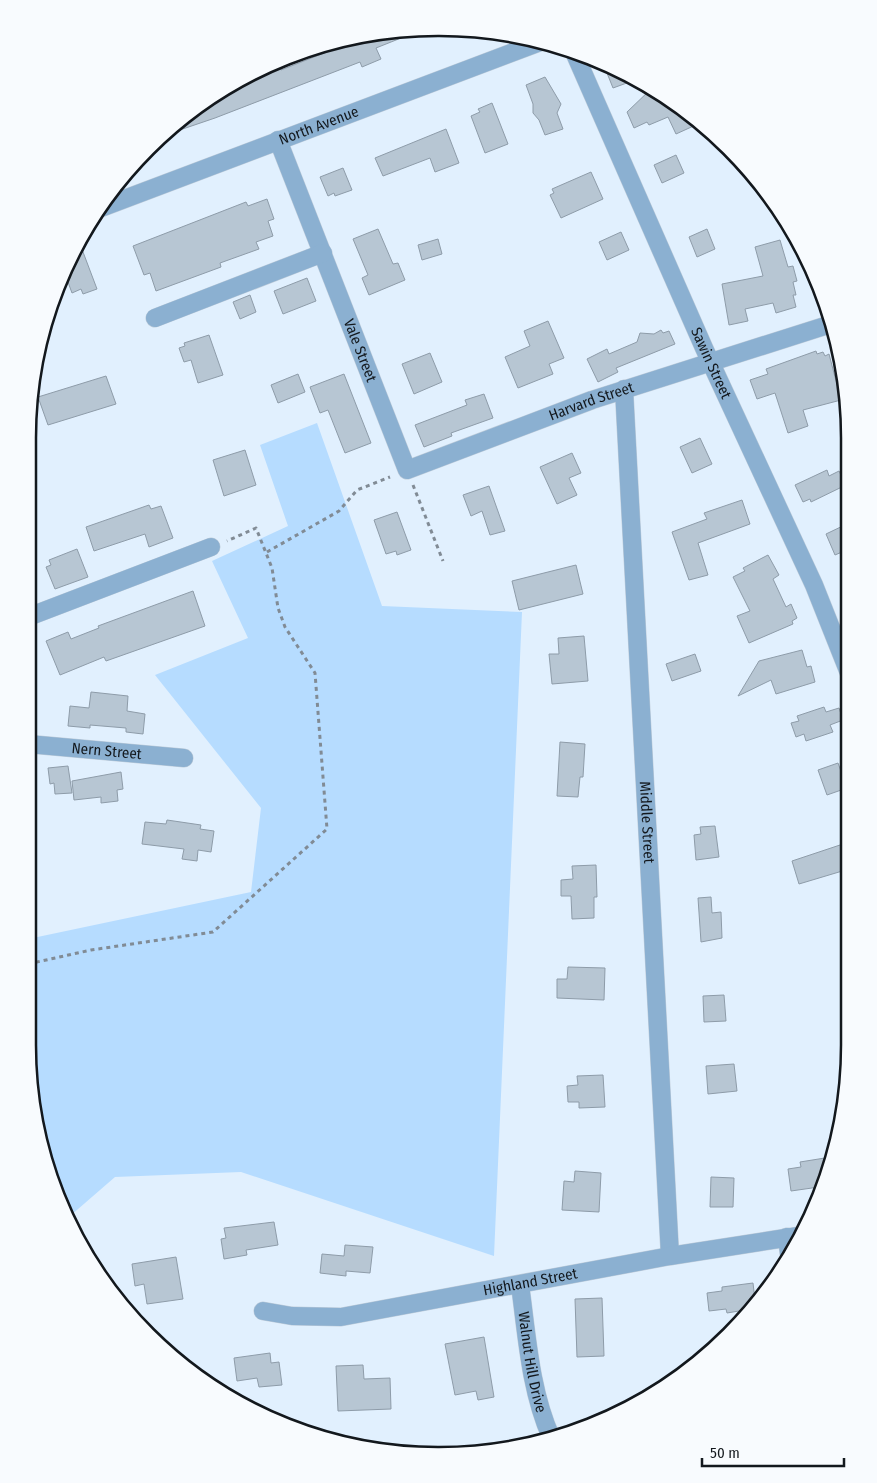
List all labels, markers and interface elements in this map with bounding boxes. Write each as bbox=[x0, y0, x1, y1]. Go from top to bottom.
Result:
street label: North Avenue bbox=[276, 102, 361, 149]
street label: Vale Street bbox=[340, 316, 381, 385]
street label: Sawin Street bbox=[687, 325, 735, 402]
street label: Harvard Street bbox=[546, 378, 636, 425]
street label: Nern Street bbox=[71, 739, 143, 763]
street label: Middle Street bbox=[636, 781, 658, 864]
street label: Highland Street bbox=[482, 1264, 579, 1299]
street label: Walnut Hill Drive bbox=[514, 1310, 550, 1415]
scale bar bbox=[702, 1436, 844, 1468]
text: 50 m bbox=[710, 1444, 740, 1462]

